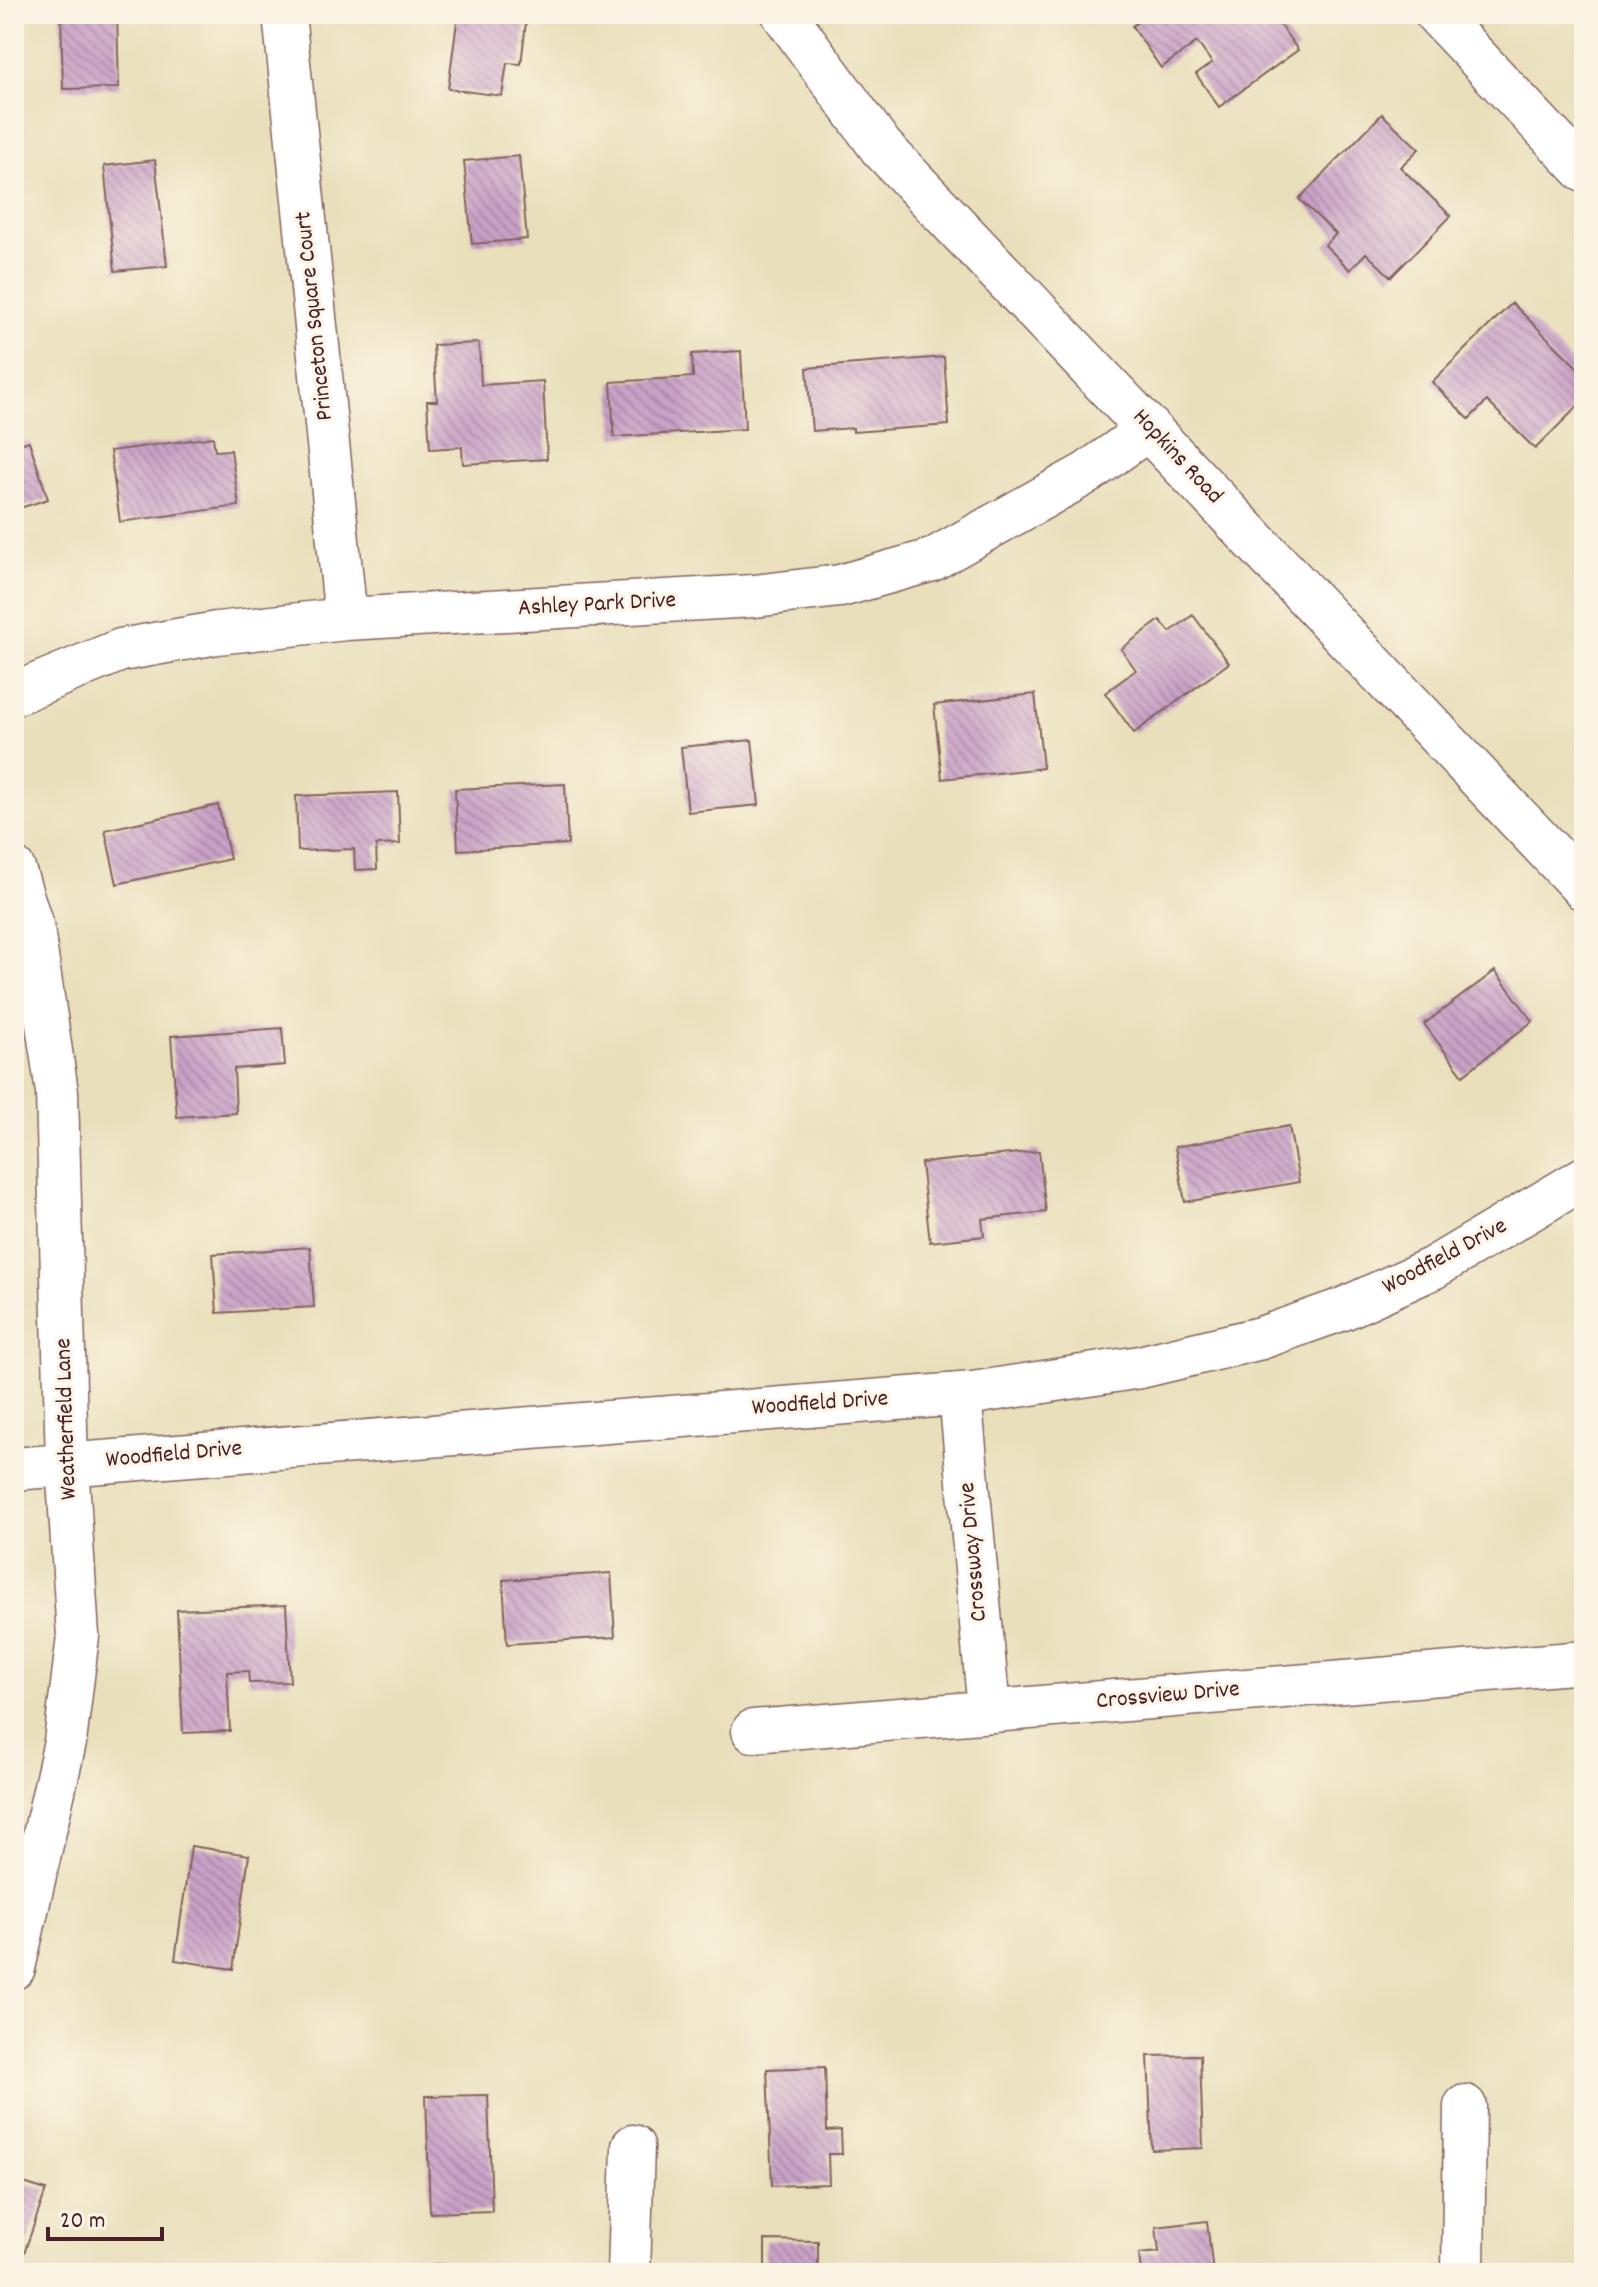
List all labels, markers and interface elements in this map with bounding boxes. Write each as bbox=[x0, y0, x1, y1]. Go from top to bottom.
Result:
street label: Princeton Square Court bbox=[287, 210, 343, 422]
street label: Hopkins Road bbox=[1124, 402, 1230, 512]
street label: Ashley Park Drive bbox=[517, 584, 677, 626]
street label: Woodfield Drive bbox=[1377, 1210, 1513, 1304]
street label: Weatherfield Lane bbox=[47, 1338, 87, 1500]
street label: Woodfield Drive bbox=[751, 1382, 889, 1426]
street label: Woodfield Drive bbox=[104, 1432, 244, 1478]
street label: Crossway Drive bbox=[951, 1481, 997, 1623]
street label: Crossview Drive bbox=[1095, 1673, 1241, 1719]
scale bar bbox=[48, 2191, 162, 2241]
text: 20 m bbox=[60, 2205, 106, 2239]

